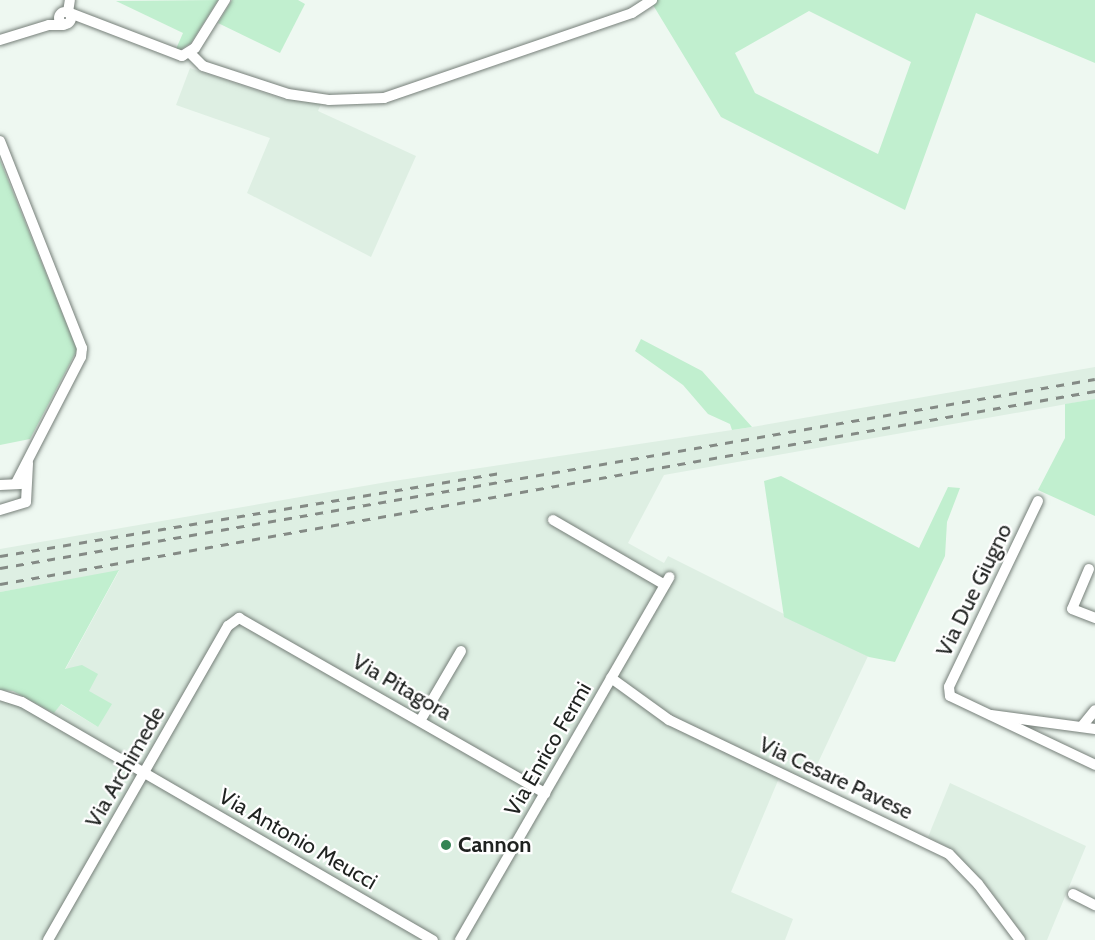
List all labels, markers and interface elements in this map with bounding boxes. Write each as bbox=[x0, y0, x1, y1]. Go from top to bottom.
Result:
street label: Via Due Giugno bbox=[930, 519, 1018, 661]
street label: Via Pitagora bbox=[348, 648, 456, 726]
street label: Via Enrico Fermi bbox=[499, 677, 597, 821]
street label: Via Archimede bbox=[80, 702, 170, 832]
street label: Via Cesare Pavese bbox=[755, 731, 917, 825]
street label: Via Antonio Meucci bbox=[214, 783, 382, 895]
place label: Cannon bbox=[458, 832, 531, 858]
marker: Cannon bbox=[439, 838, 453, 852]

